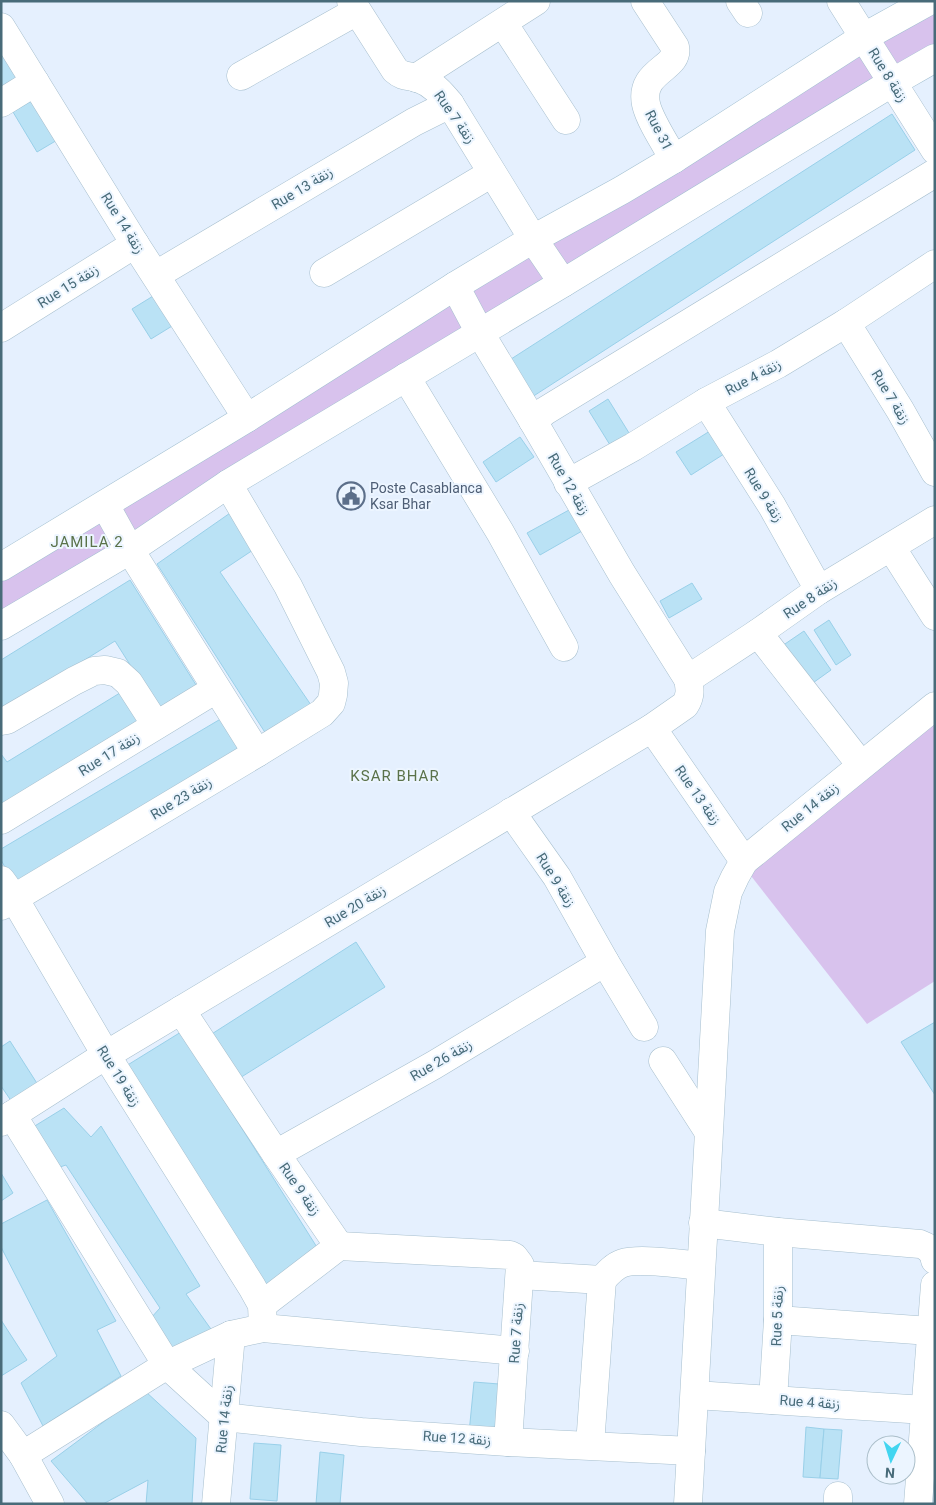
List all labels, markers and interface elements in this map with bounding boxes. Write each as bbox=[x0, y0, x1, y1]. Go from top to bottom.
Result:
street label: Rue 8 زنقة bbox=[864, 45, 911, 106]
street label: Rue 7 زنقة bbox=[430, 88, 479, 147]
street label: Rue 31 bbox=[642, 107, 676, 153]
street label: Rue 13 زنقة bbox=[268, 163, 336, 213]
street label: Rue 14 زنقة bbox=[97, 190, 148, 257]
street label: Rue 15 زنقة bbox=[35, 261, 102, 312]
street label: Rue 4 زنقة bbox=[722, 356, 784, 399]
street label: Rue 7 زنقة bbox=[868, 367, 914, 428]
street label: Rue 12 زنقة bbox=[544, 450, 593, 518]
street label: Rue 9 زنقة bbox=[740, 465, 787, 526]
place label: Poste Casablanca Ksar Bhar bbox=[370, 480, 483, 512]
public building icon: Poste Casablanca Ksar Bhar bbox=[336, 481, 366, 511]
district label: JAMILA 2 bbox=[50, 533, 124, 551]
street label: Rue 8 زنقة bbox=[780, 574, 840, 622]
street label: Rue 17 زنقة bbox=[76, 729, 143, 780]
street label: Rue 13 زنقة bbox=[671, 762, 724, 828]
district label: KSAR BHAR bbox=[350, 767, 440, 785]
street label: Rue 23 زنقة bbox=[147, 773, 215, 823]
street label: Rue 14 زنقة bbox=[778, 779, 842, 836]
street label: Rue 9 زنقة bbox=[532, 850, 579, 911]
street label: Rue 20 زنقة bbox=[321, 881, 389, 931]
street label: Rue 26 زنقة bbox=[407, 1036, 475, 1085]
street label: Rue 19 زنقة bbox=[93, 1043, 144, 1110]
street label: Rue 9 زنقة bbox=[275, 1160, 324, 1219]
street label: Rue 5 زنقة bbox=[768, 1285, 787, 1347]
street label: Rue 7 زنقة bbox=[506, 1302, 527, 1364]
street label: Rue 14 زنقة bbox=[212, 1384, 237, 1454]
street label: Rue 4 زنقة bbox=[779, 1392, 841, 1413]
street label: Rue 12 زنقة bbox=[422, 1428, 492, 1449]
north arrow bbox=[866, 1435, 916, 1485]
text: N bbox=[885, 1465, 896, 1481]

